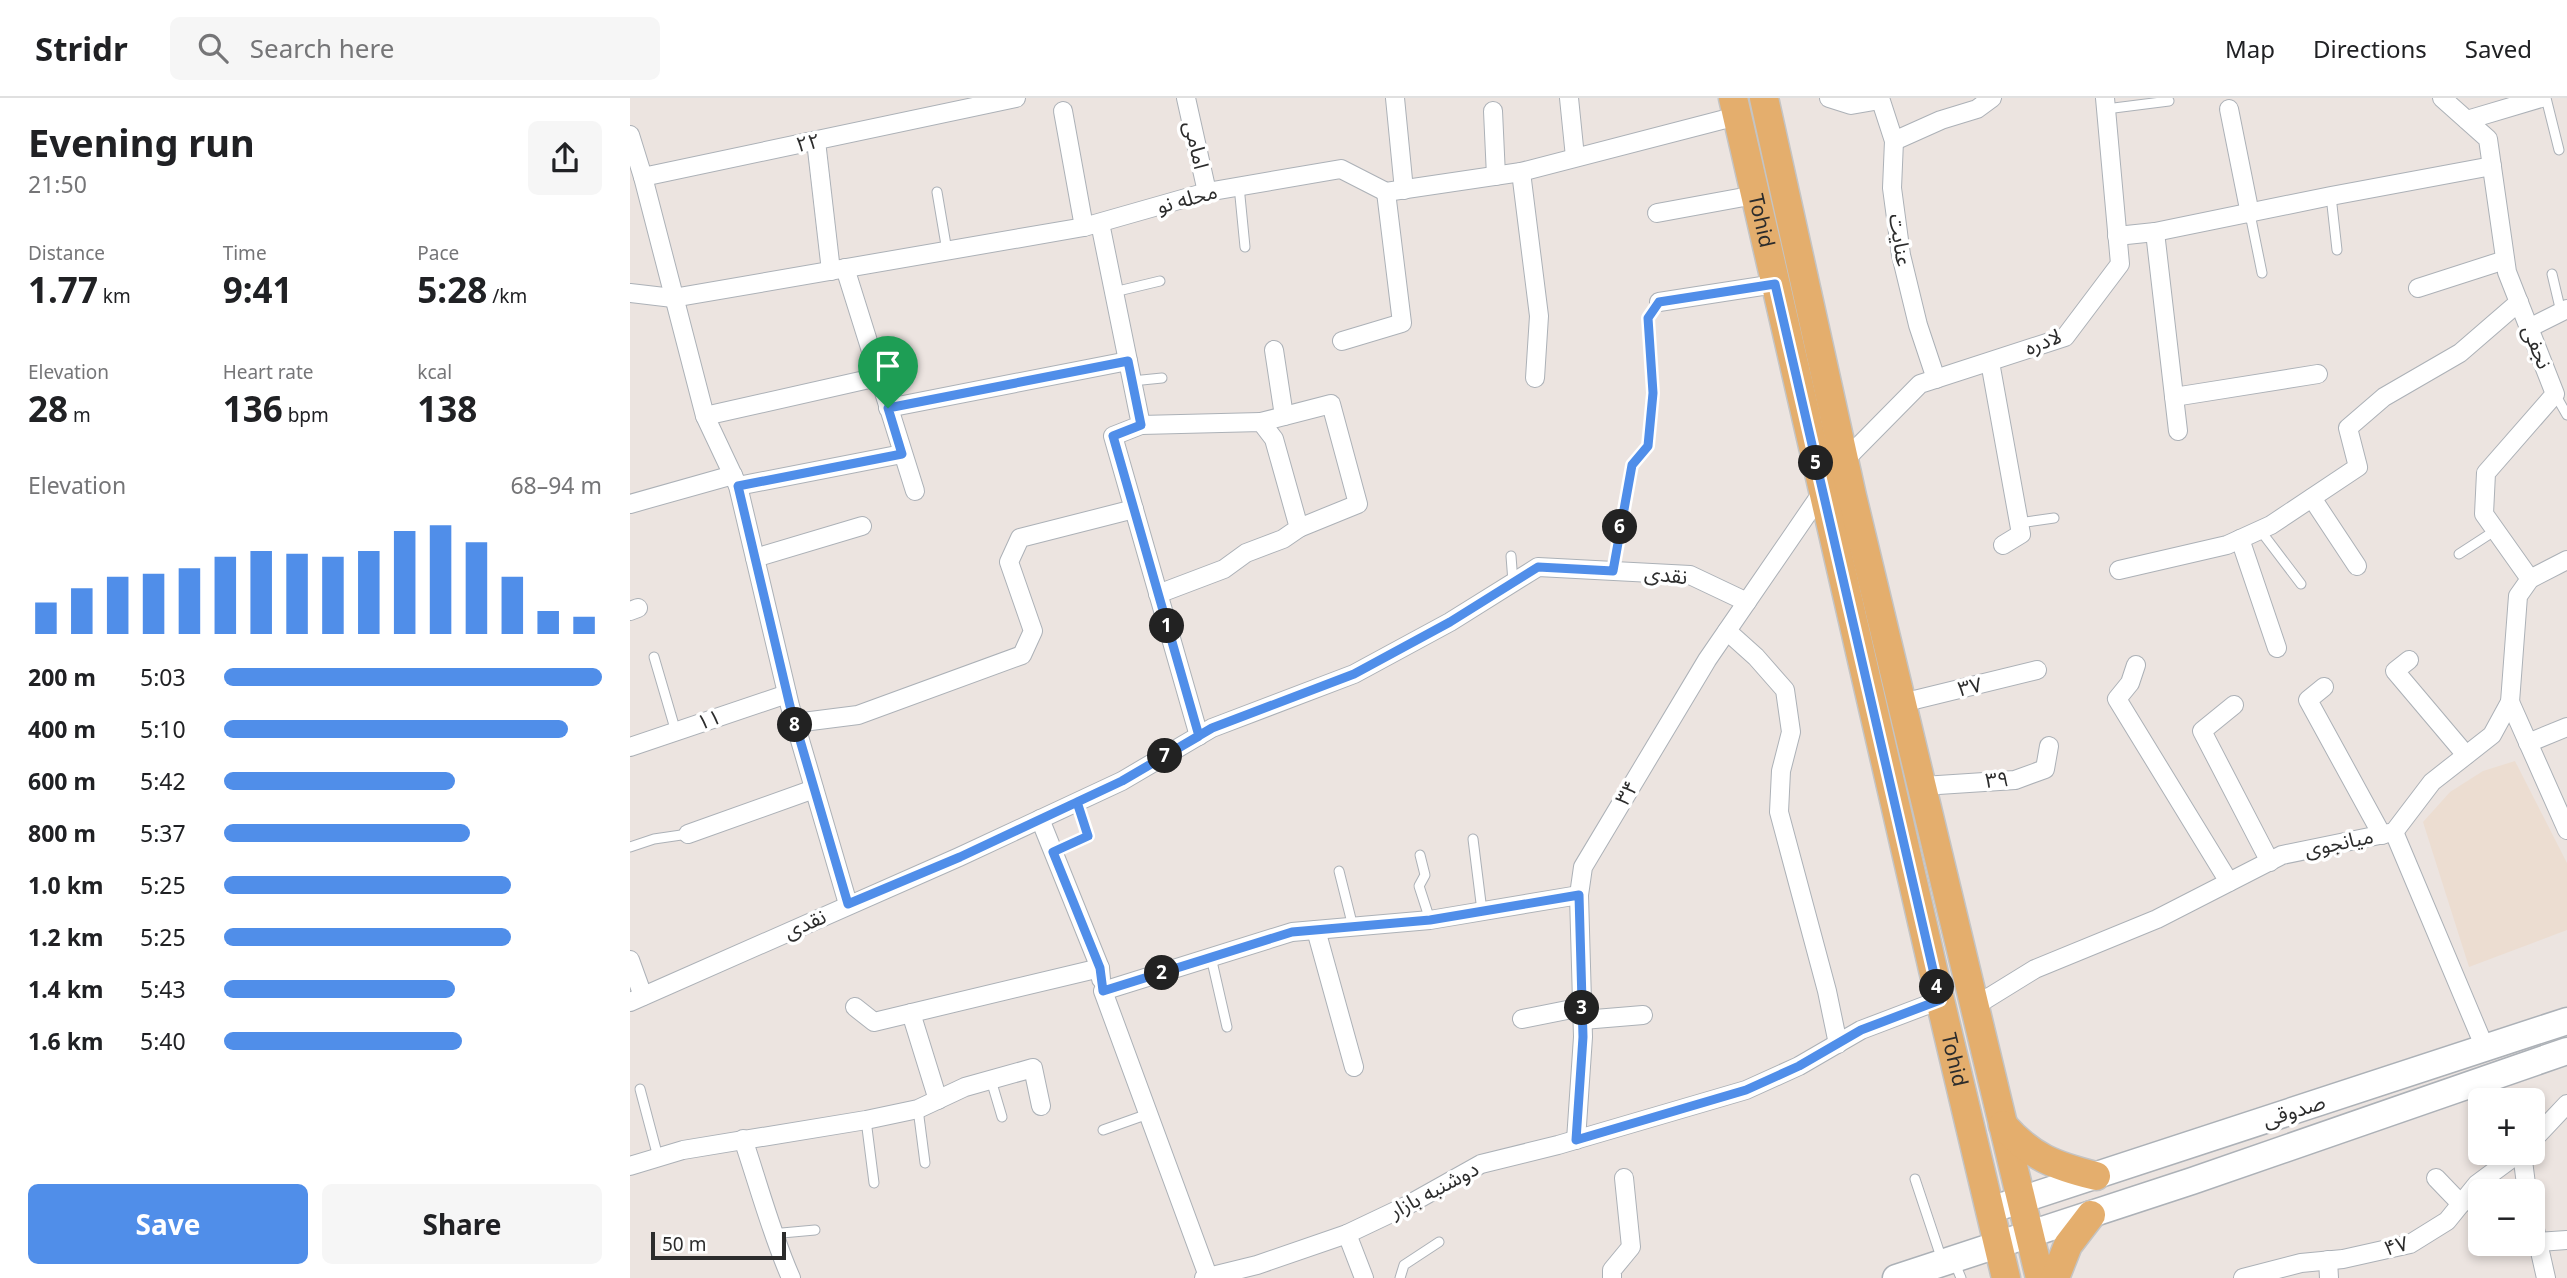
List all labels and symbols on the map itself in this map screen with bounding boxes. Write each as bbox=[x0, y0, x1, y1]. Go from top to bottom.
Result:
street label: امامی bbox=[1178, 118, 1216, 172]
street label: ۲۲ bbox=[793, 126, 822, 158]
street label: محله نو bbox=[1153, 176, 1220, 220]
street label: Tohid bbox=[1742, 191, 1782, 250]
street label: عنایت bbox=[1883, 211, 1919, 268]
street label: لادره bbox=[2020, 321, 2065, 361]
street label: نجفی bbox=[2517, 321, 2559, 373]
pin bbox=[858, 336, 918, 408]
pin: 5 bbox=[1798, 446, 1834, 480]
pin: 6 bbox=[1602, 510, 1637, 544]
street label: نقدی bbox=[1643, 558, 1689, 590]
pin: 1 bbox=[1150, 608, 1184, 644]
street label: ۳۷ bbox=[1955, 670, 1985, 702]
street label: ۱۱ bbox=[693, 702, 725, 736]
pin: 8 bbox=[778, 708, 812, 742]
pin: 7 bbox=[1148, 738, 1182, 774]
street label: ۳۹ bbox=[1984, 764, 2010, 794]
street label: ۳۴ bbox=[1608, 775, 1644, 810]
street label: میانجوی bbox=[2302, 821, 2376, 863]
street label: نقدی bbox=[779, 902, 830, 945]
pin: 2 bbox=[1144, 956, 1180, 990]
pin: 4 bbox=[1920, 970, 1954, 1004]
pin: 3 bbox=[1564, 990, 1600, 1026]
street label: Tohid bbox=[1935, 1030, 1975, 1089]
street label: صدوقی bbox=[2259, 1087, 2329, 1133]
street label: دوشنبه بازار bbox=[1383, 1154, 1483, 1225]
street label: ۴۷ bbox=[2380, 1228, 2411, 1262]
scale bar bbox=[651, 1229, 786, 1261]

